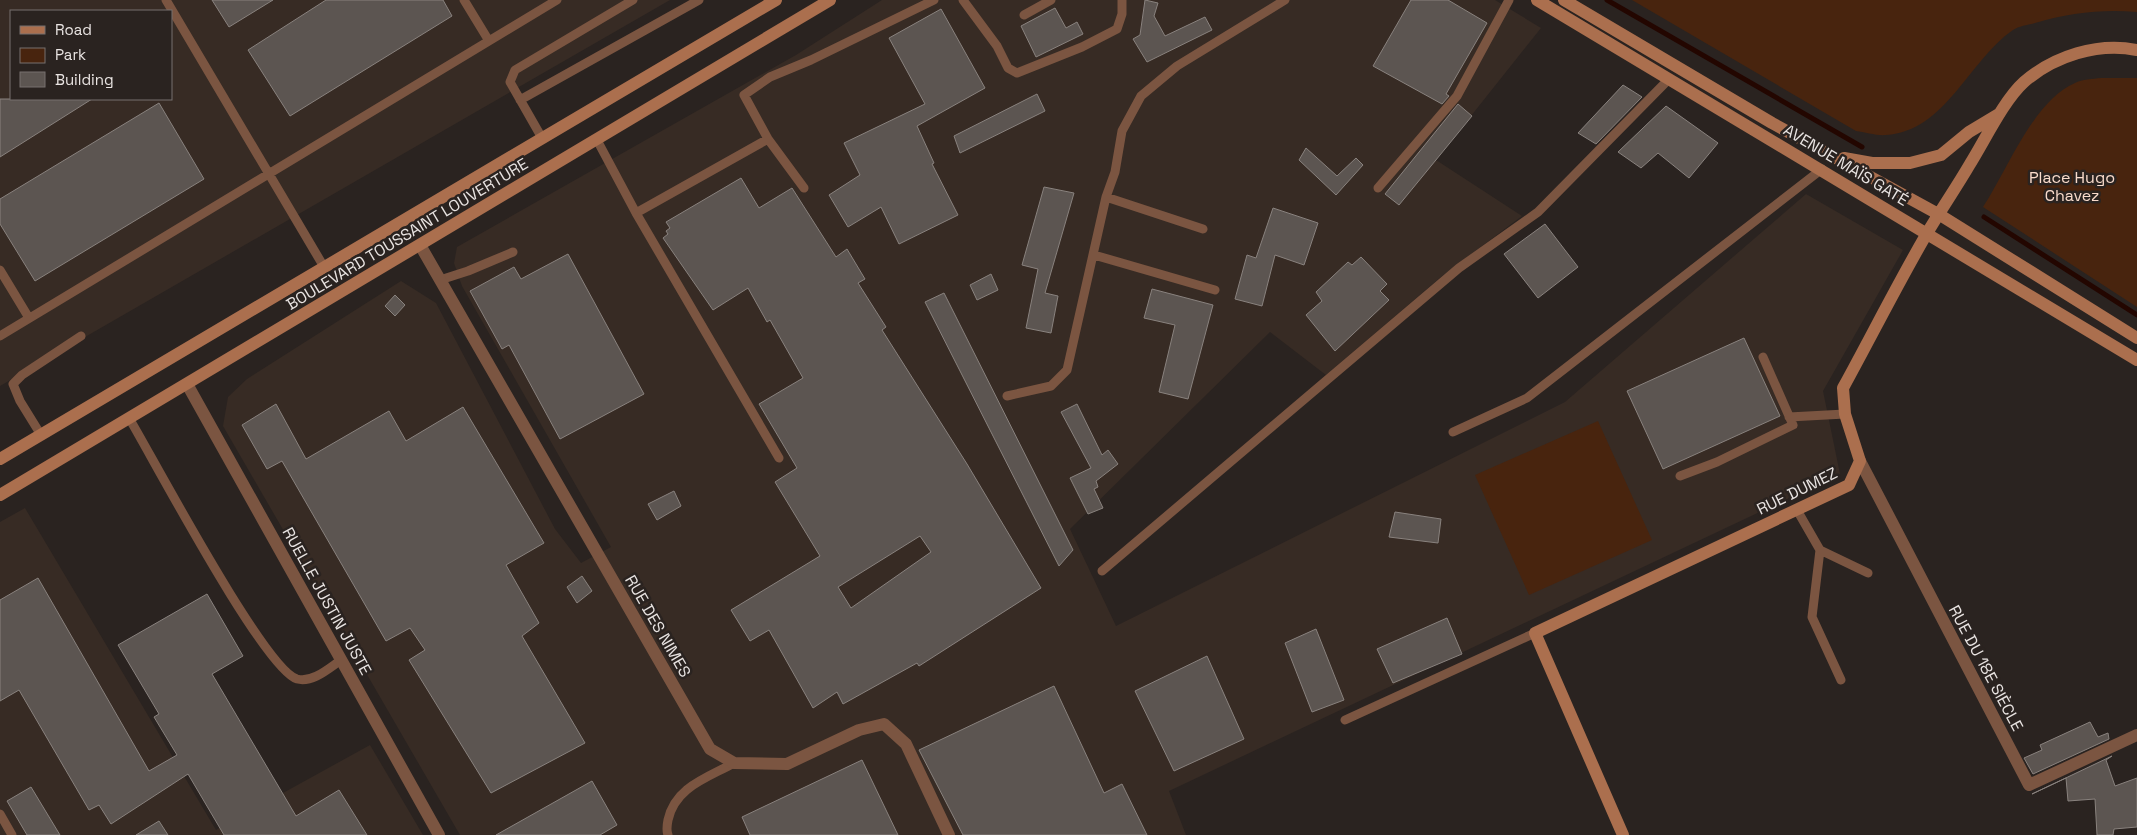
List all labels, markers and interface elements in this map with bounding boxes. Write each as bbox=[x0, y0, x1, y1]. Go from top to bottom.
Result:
legend bbox=[10, 10, 172, 100]
text: Road bbox=[55, 20, 92, 39]
text: Park bbox=[55, 45, 86, 64]
text: Building bbox=[55, 70, 114, 89]
street label: AVENUE MAÏS GATÉ bbox=[1780, 119, 1912, 211]
street label: BOULEVARD TOUSSAINT LOUVERTURE bbox=[282, 153, 532, 315]
park label: Place Hugo Chavez bbox=[2029, 167, 2115, 206]
street label: RUE DUMEZ bbox=[1753, 462, 1841, 520]
street label: RUELLE JUSTIN JUSTE bbox=[278, 523, 376, 679]
street label: RUE DES NIMES bbox=[620, 571, 696, 681]
street label: RUE DU 18E SIÈCLE bbox=[1944, 601, 2028, 735]

